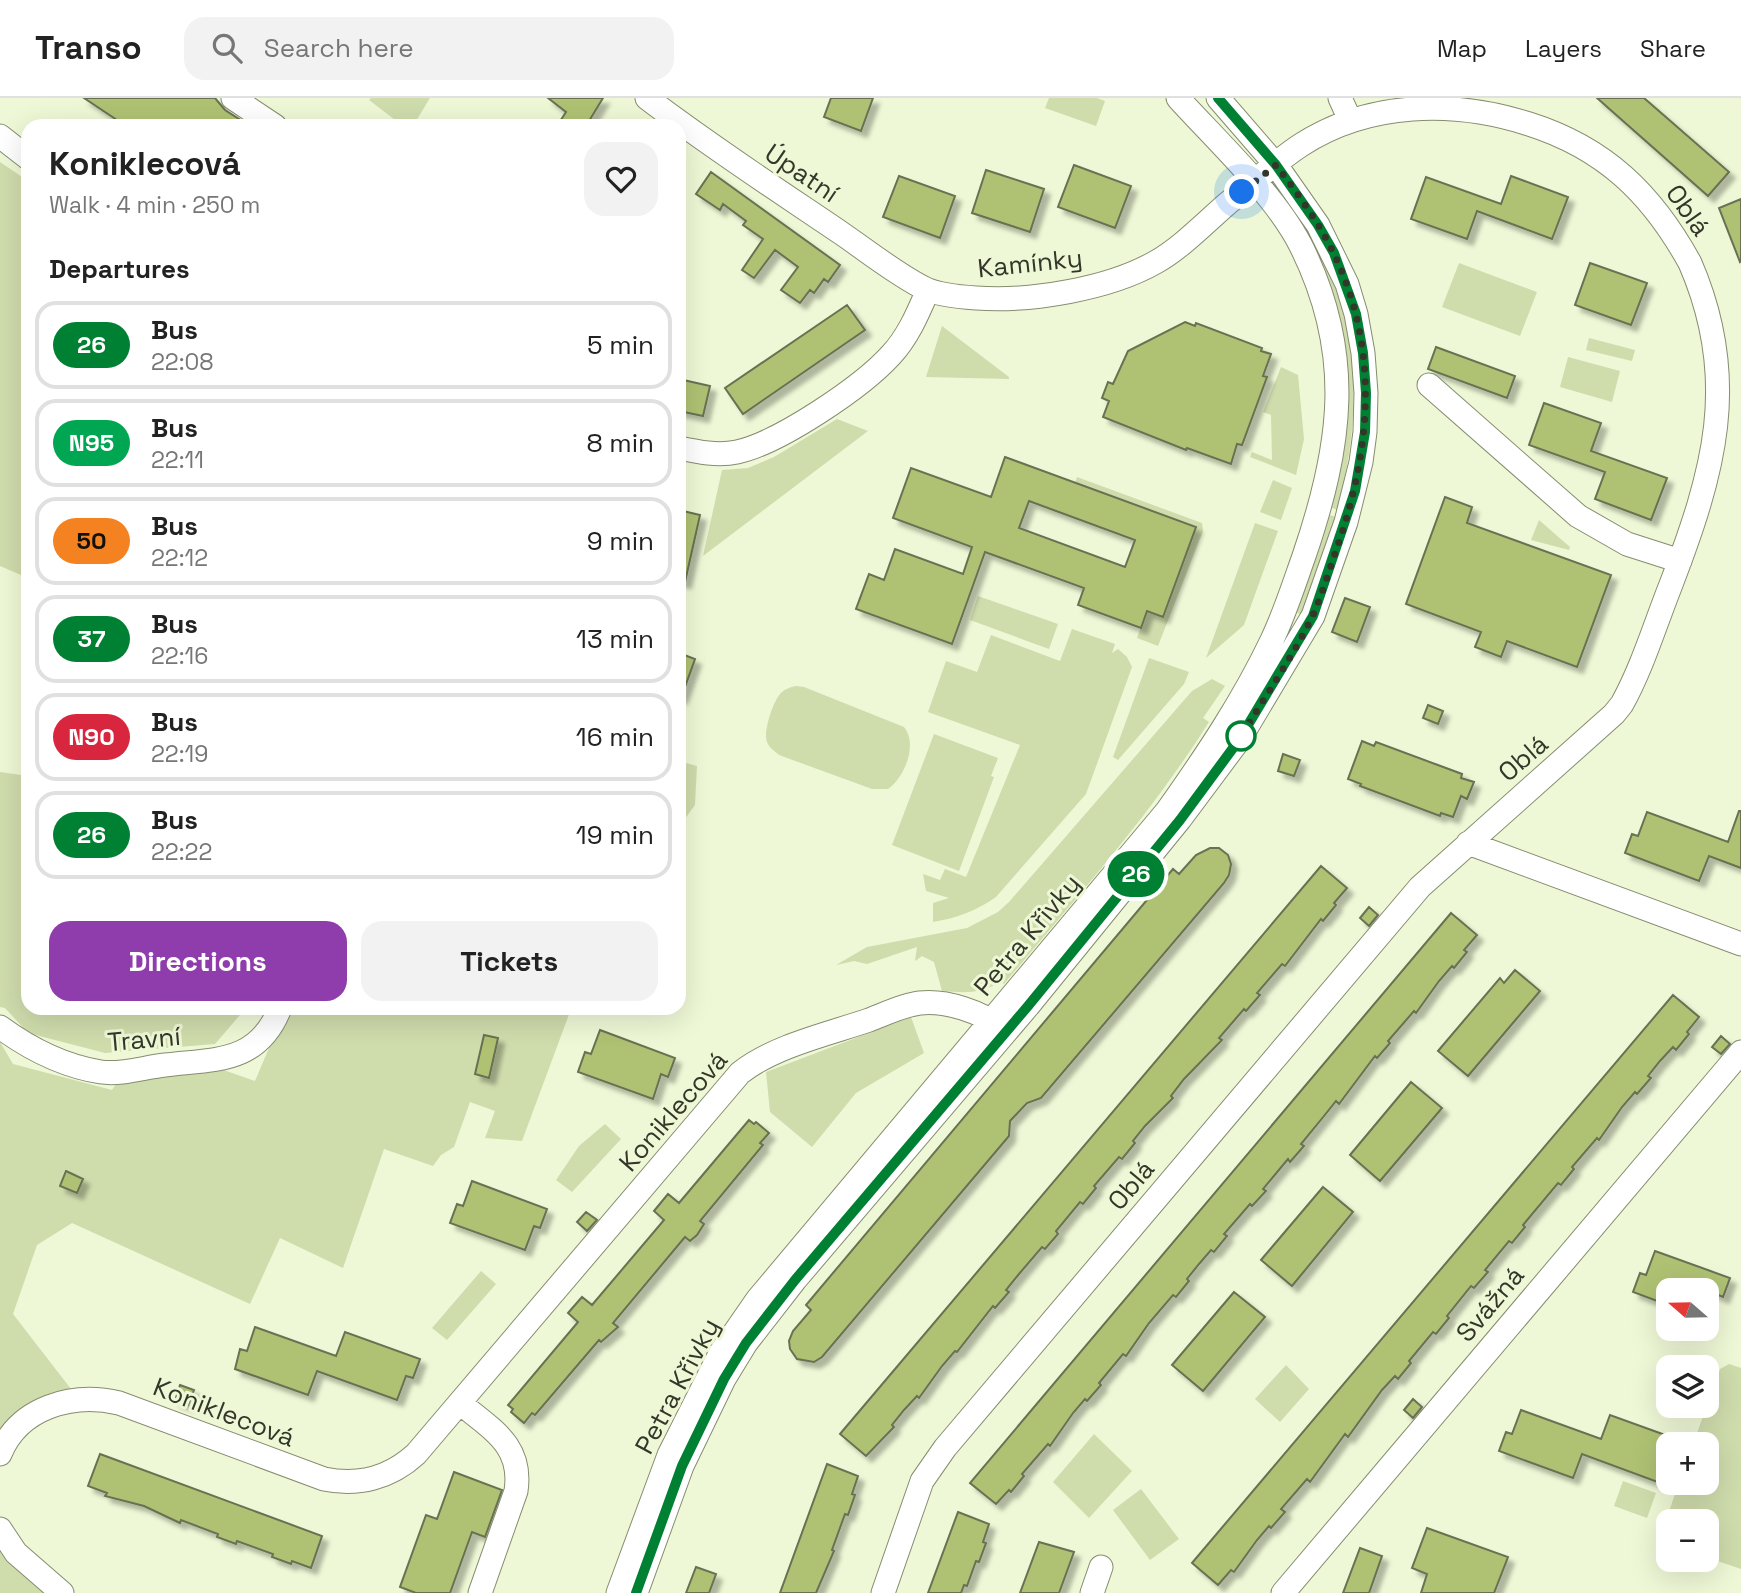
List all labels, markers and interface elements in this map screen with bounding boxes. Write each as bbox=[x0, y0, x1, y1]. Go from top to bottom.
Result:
search box bbox=[184, 17, 674, 80]
text: Transo bbox=[35, 27, 142, 69]
icon: search bbox=[208, 29, 246, 67]
text: Search here bbox=[264, 31, 414, 65]
text: Map bbox=[1437, 33, 1487, 64]
text: Layers bbox=[1525, 33, 1602, 64]
text: Share bbox=[1640, 33, 1706, 64]
street label: Úpatní bbox=[758, 136, 846, 210]
button: heart bbox=[584, 142, 658, 216]
text: Koniklecová bbox=[49, 143, 241, 185]
your location bbox=[1224, 174, 1259, 209]
street label: Oblá bbox=[1658, 178, 1718, 243]
text: Walk · 4 min · 250 m bbox=[49, 190, 260, 220]
street label: Kamínky bbox=[976, 241, 1084, 285]
text: Departures bbox=[49, 252, 190, 286]
text: Bus bbox=[151, 313, 198, 347]
text: 5 min bbox=[587, 328, 654, 362]
text: 26 bbox=[77, 329, 106, 360]
text: 22:08 bbox=[151, 347, 214, 377]
text: Bus bbox=[151, 411, 198, 445]
text: 8 min bbox=[586, 426, 654, 460]
text: N95 bbox=[69, 427, 114, 458]
text: 22:11 bbox=[151, 445, 204, 475]
text: Bus bbox=[151, 509, 198, 543]
text: 9 min bbox=[587, 524, 654, 558]
text: 50 bbox=[77, 525, 106, 556]
text: 22:12 bbox=[151, 543, 208, 573]
text: Bus bbox=[151, 607, 198, 641]
text: 13 min bbox=[576, 622, 654, 656]
text: 37 bbox=[78, 623, 105, 654]
text: 22:16 bbox=[151, 641, 208, 671]
text: Bus bbox=[151, 705, 198, 739]
text: 16 min bbox=[576, 720, 654, 754]
text: N90 bbox=[68, 721, 115, 752]
unlabelled marker bbox=[1226, 721, 1256, 751]
street label: Oblá bbox=[1491, 727, 1555, 789]
text: 22:19 bbox=[151, 739, 208, 769]
text: Bus bbox=[151, 803, 198, 837]
text: 19 min bbox=[576, 818, 654, 852]
text: 26 bbox=[77, 819, 106, 850]
text: 22:22 bbox=[151, 837, 212, 867]
line badge: 26 bbox=[1104, 851, 1168, 897]
text: 26 bbox=[1121, 858, 1151, 889]
street label: Petra Křivky bbox=[966, 867, 1088, 1003]
button: Directions bbox=[49, 921, 347, 1001]
button: Tickets bbox=[361, 921, 658, 1001]
street label: Travní bbox=[106, 1019, 183, 1059]
street label: Koniklecová bbox=[611, 1044, 735, 1178]
street label: Oblá bbox=[1100, 1153, 1162, 1217]
street label: Svážná bbox=[1448, 1259, 1532, 1349]
north arrow bbox=[1656, 1278, 1718, 1340]
map controls bbox=[1656, 1278, 1719, 1572]
street label: Petra Křivky bbox=[627, 1312, 727, 1460]
button: layers bbox=[1656, 1355, 1719, 1418]
street label: Koniklecová bbox=[148, 1369, 300, 1455]
button: + bbox=[1656, 1432, 1719, 1495]
button: − bbox=[1656, 1509, 1719, 1572]

